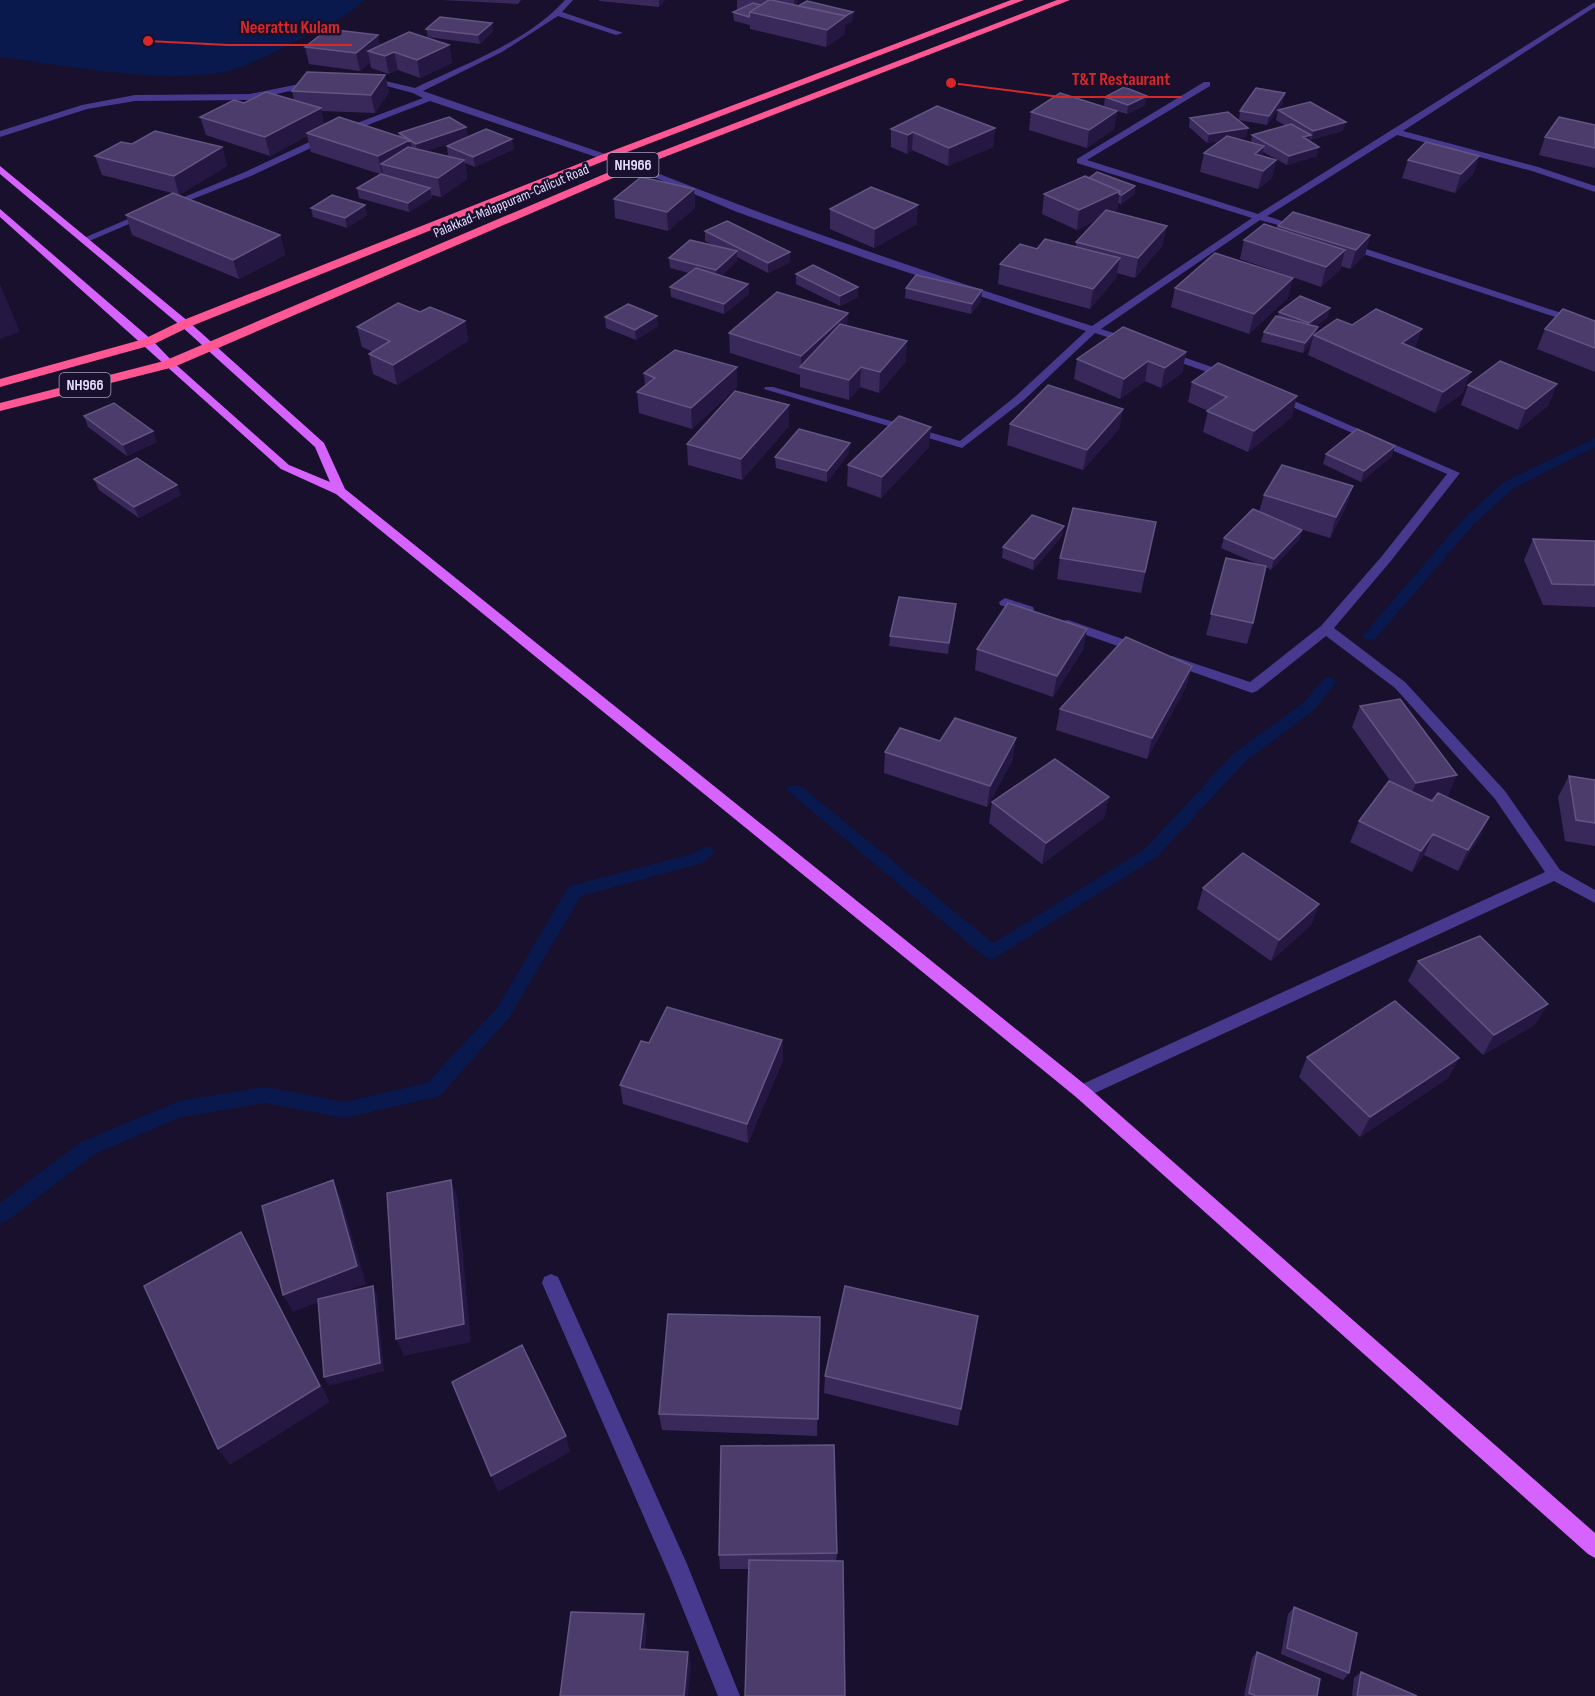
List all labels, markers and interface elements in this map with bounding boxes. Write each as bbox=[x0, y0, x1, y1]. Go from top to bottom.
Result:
callout: Neerattu Kulam bbox=[228, 9, 352, 45]
text: Neerattu Kulam bbox=[240, 17, 340, 38]
callout: T&T Restaurant bbox=[1060, 61, 1182, 97]
text: T&T Restaurant bbox=[1072, 69, 1170, 90]
road number: NH966 bbox=[608, 153, 658, 177]
street label: Palakkad-Malappuram-Calicut Road bbox=[431, 160, 591, 242]
road number: NH966 bbox=[60, 373, 110, 397]

